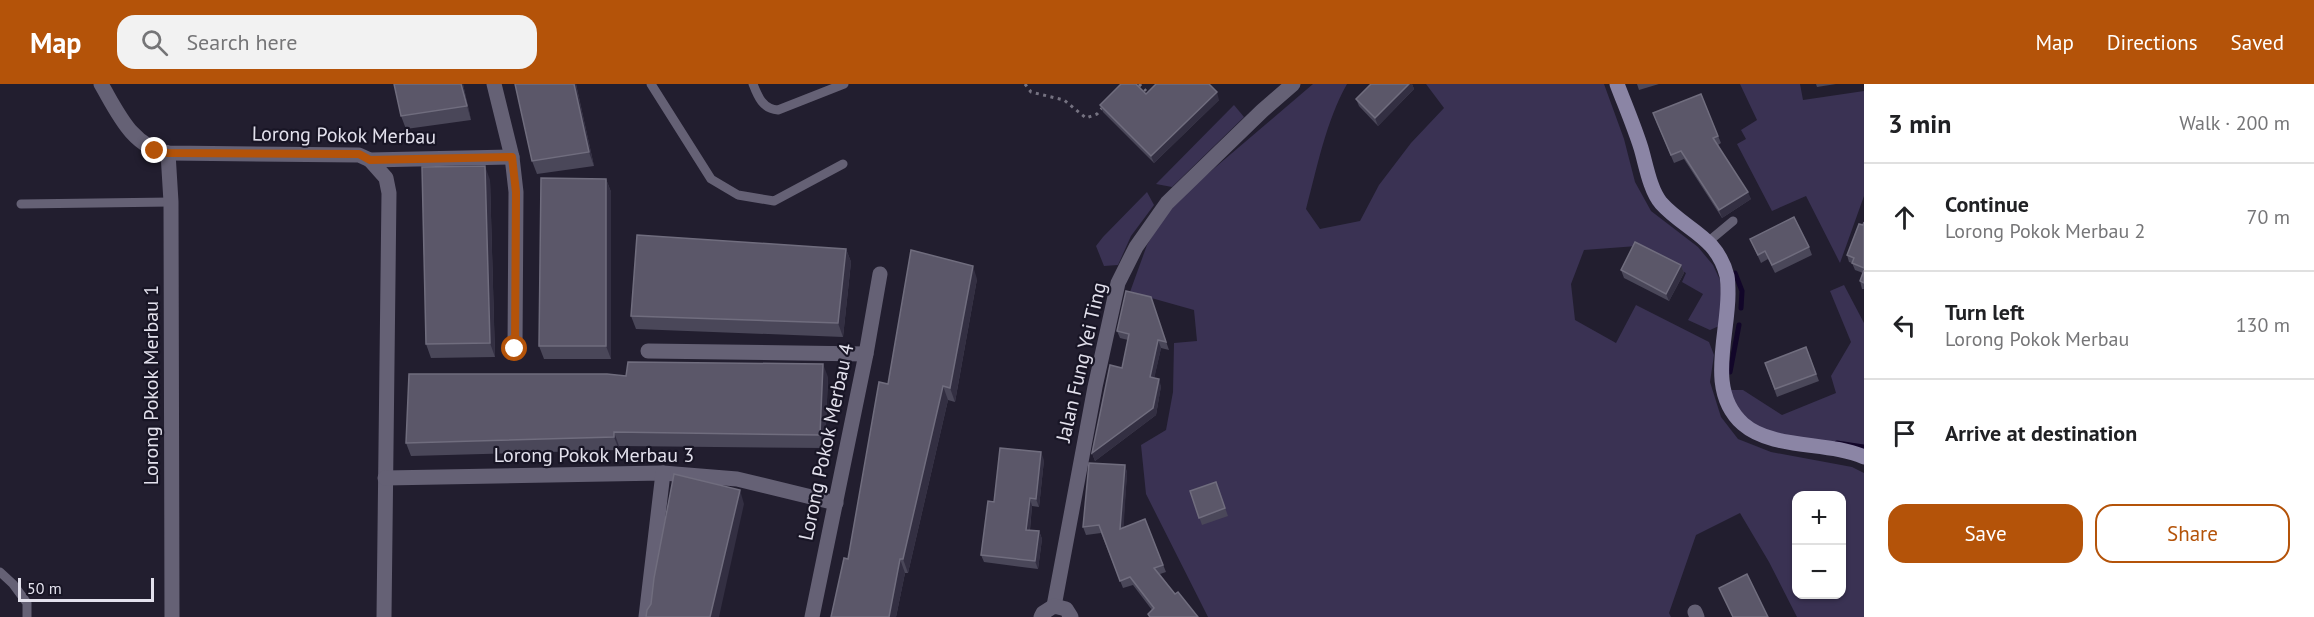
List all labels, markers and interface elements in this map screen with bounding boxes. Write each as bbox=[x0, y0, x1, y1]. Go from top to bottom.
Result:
search box bbox=[117, 15, 537, 69]
text: Map bbox=[30, 24, 81, 61]
icon: search bbox=[138, 26, 171, 59]
text: Search here bbox=[186, 28, 297, 56]
text: Map bbox=[2035, 29, 2074, 56]
text: Directions bbox=[2107, 29, 2198, 56]
text: Saved bbox=[2231, 29, 2284, 56]
text: 3 min bbox=[1888, 107, 1951, 140]
text: Walk · 200 m bbox=[2179, 110, 2290, 136]
street label: Lorong Pokok Merbau bbox=[252, 120, 436, 150]
route end bbox=[141, 137, 167, 163]
text: Continue bbox=[1945, 190, 2029, 218]
icon: ahead bbox=[1888, 201, 1921, 234]
text: 70 m bbox=[2247, 204, 2290, 230]
text: Lorong Pokok Merbau 2 bbox=[1945, 218, 2146, 244]
street label: Jalan Fung Yei Ting bbox=[1050, 280, 1112, 445]
street label: Lorong Pokok Merbau 1 bbox=[138, 285, 164, 485]
text: Turn left bbox=[1945, 298, 2025, 326]
icon: left bbox=[1888, 309, 1921, 342]
text: 130 m bbox=[2236, 312, 2290, 338]
text: Lorong Pokok Merbau bbox=[1945, 326, 2129, 352]
route start bbox=[501, 335, 527, 361]
street label: Lorong Pokok Merbau 4 bbox=[792, 341, 860, 543]
icon: arrive bbox=[1888, 417, 1921, 450]
text: Arrive at destination bbox=[1945, 419, 2137, 447]
street label: Lorong Pokok Merbau 3 bbox=[494, 442, 694, 468]
map controls bbox=[1792, 491, 1846, 599]
button: + bbox=[1792, 491, 1846, 545]
button: Save bbox=[1888, 504, 2083, 563]
button: Share bbox=[2095, 504, 2290, 563]
button: − bbox=[1792, 545, 1846, 599]
scale bar bbox=[18, 575, 154, 602]
text: 50 m bbox=[27, 578, 62, 598]

